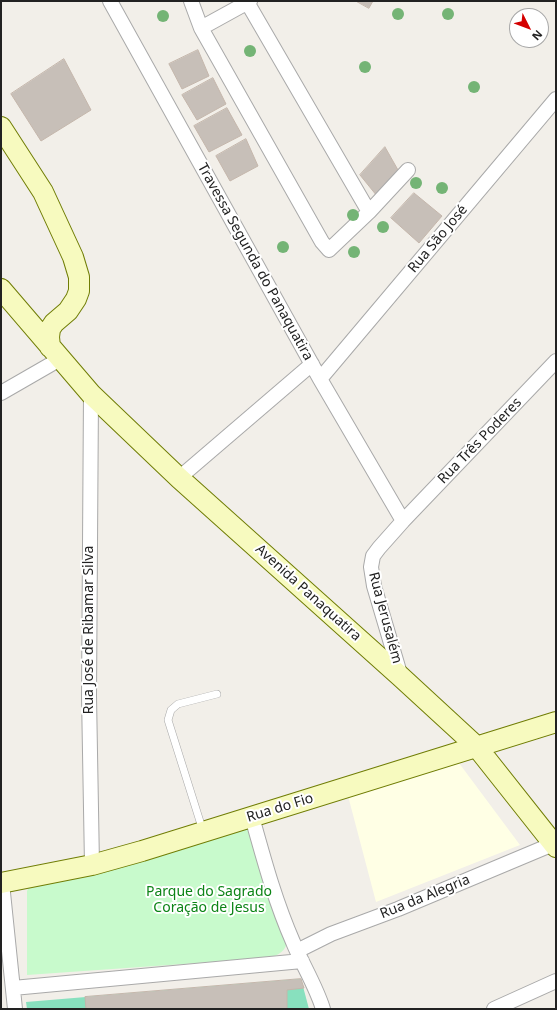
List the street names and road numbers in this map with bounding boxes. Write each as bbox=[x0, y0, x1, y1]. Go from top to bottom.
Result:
street label: Travessa Segunda do Panaquatira bbox=[194, 161, 316, 363]
street label: Rua São José bbox=[405, 202, 471, 276]
street label: Rua Três Poderes bbox=[435, 394, 525, 488]
street label: Avenida Panaquatira bbox=[252, 541, 364, 645]
street label: Rua José de Ribamar Silva bbox=[81, 546, 97, 714]
street label: Rua Jerusalém bbox=[365, 570, 405, 666]
street label: Rua do Fio bbox=[245, 790, 315, 826]
street label: Rua da Alegria bbox=[378, 871, 472, 923]

